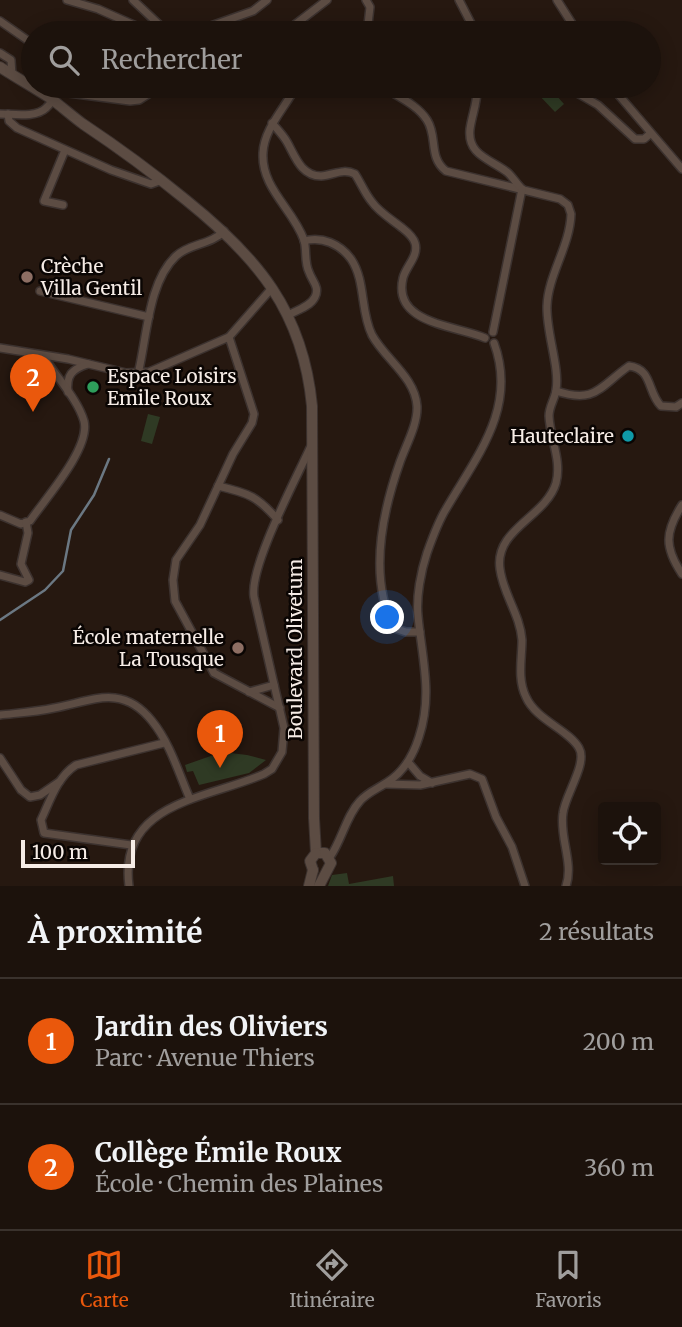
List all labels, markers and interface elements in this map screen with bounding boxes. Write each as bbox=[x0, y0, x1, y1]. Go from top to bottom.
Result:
search box bbox=[21, 21, 661, 98]
icon: search bbox=[45, 41, 83, 79]
text: Rechercher bbox=[101, 43, 243, 76]
place label: Crèche Villa Gentil bbox=[40, 254, 142, 300]
marker: Crèche Villa Gentil bbox=[19, 269, 35, 285]
pin: 2 bbox=[10, 354, 56, 412]
place label: Espace Loisirs Emile Roux bbox=[107, 364, 237, 410]
marker: Espace Loisirs Emile Roux bbox=[85, 379, 101, 395]
place label: Hauteclaire bbox=[510, 424, 614, 448]
marker: Hauteclaire bbox=[620, 428, 636, 444]
street label: Boulevard Olivetum bbox=[283, 558, 307, 739]
your location bbox=[370, 600, 404, 634]
place label: École maternelle La Tousque bbox=[73, 625, 224, 671]
marker: École maternelle La Tousque bbox=[230, 640, 246, 656]
pin: 1 bbox=[197, 710, 243, 768]
map controls bbox=[598, 802, 661, 865]
button: locate bbox=[598, 802, 661, 865]
scale bar bbox=[21, 837, 135, 869]
text: 100 m bbox=[32, 840, 88, 864]
text: À proximité bbox=[28, 913, 203, 951]
text: 2 résultats bbox=[539, 917, 654, 946]
text: Jardin des Oliviers bbox=[95, 1010, 328, 1043]
text: 1 bbox=[46, 1027, 56, 1056]
text: 200 m bbox=[583, 1027, 654, 1056]
text: Parc · Avenue Thiers bbox=[95, 1043, 315, 1072]
text: Collège Émile Roux bbox=[95, 1136, 342, 1169]
text: 2 bbox=[44, 1153, 58, 1182]
text: 360 m bbox=[584, 1153, 654, 1182]
text: École · Chemin des Plaines bbox=[95, 1169, 383, 1198]
tab: Carte bbox=[80, 1246, 129, 1312]
tab: Itinéraire bbox=[289, 1246, 375, 1312]
tab: Favoris bbox=[535, 1246, 602, 1312]

